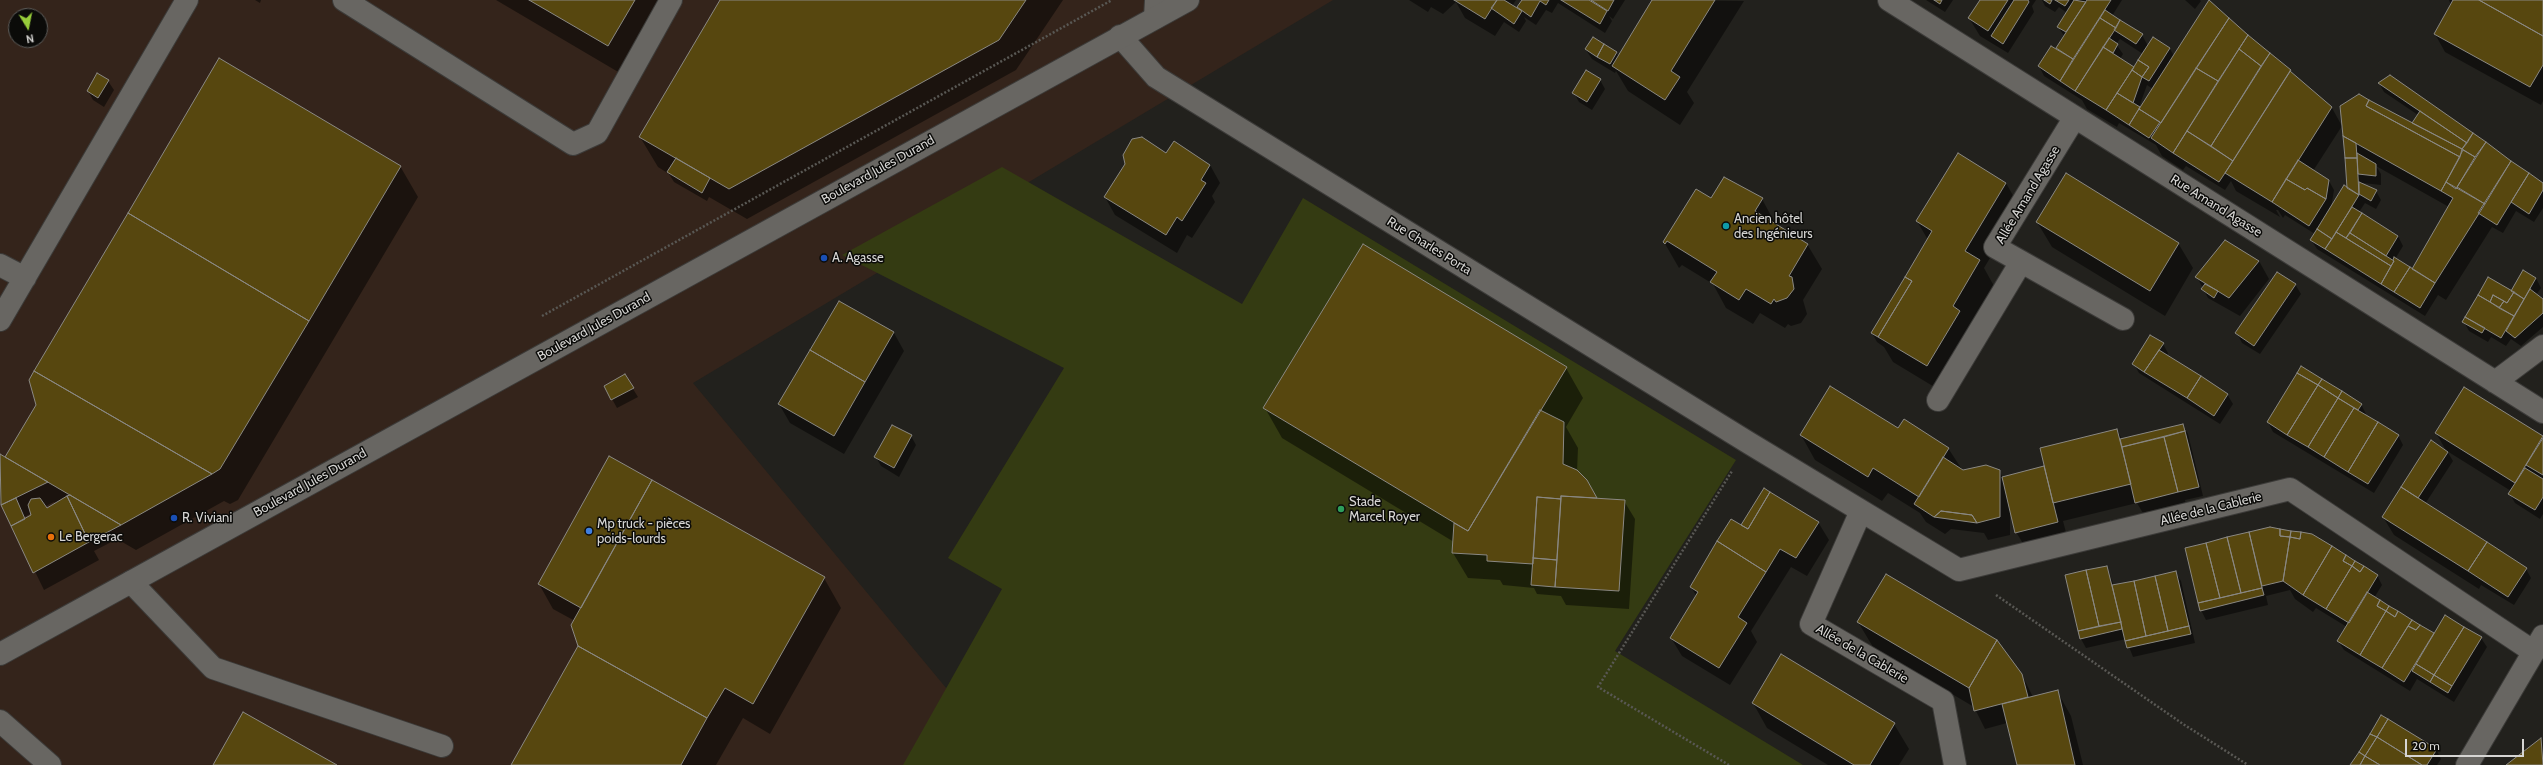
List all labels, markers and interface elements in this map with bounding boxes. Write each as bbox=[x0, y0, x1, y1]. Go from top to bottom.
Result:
north arrow bbox=[8, 8, 48, 48]
text: N bbox=[25, 31, 35, 46]
street label: Boulevard Jules Durand bbox=[819, 132, 937, 208]
street label: Allée Amand Agasse bbox=[1993, 143, 2063, 247]
street label: Rue Amand Agasse bbox=[2167, 172, 2265, 240]
place label: Ancien hôtel des Ingénieurs bbox=[1734, 211, 1813, 242]
street label: Rue Charles Porta bbox=[1384, 214, 1474, 278]
marker: Ancien hôtel des Ingénieurs bbox=[1721, 221, 1731, 231]
place label: A. Agasse bbox=[832, 250, 884, 266]
marker: A. Agasse bbox=[819, 253, 829, 263]
street label: Boulevard Jules Durand bbox=[535, 289, 653, 365]
street label: Boulevard Jules Durand bbox=[251, 445, 369, 521]
street label: Allée de la Cablerie bbox=[2159, 489, 2263, 529]
place label: Stade Marcel Royer bbox=[1349, 494, 1420, 525]
marker: Stade Marcel Royer bbox=[1336, 504, 1346, 514]
place label: R. Viviani bbox=[182, 510, 232, 526]
marker: R. Viviani bbox=[169, 513, 179, 523]
place label: Mp truck - pièces poids-lourds bbox=[597, 516, 690, 547]
marker: Mp truck - pièces poids-lourds bbox=[584, 526, 594, 536]
place label: Le Bergerac bbox=[59, 529, 123, 545]
marker: Le Bergerac bbox=[46, 532, 56, 542]
street label: Allée de la Cablerie bbox=[1813, 621, 1911, 687]
scale bar bbox=[2407, 731, 2526, 757]
text: 20 m bbox=[2412, 738, 2440, 753]

